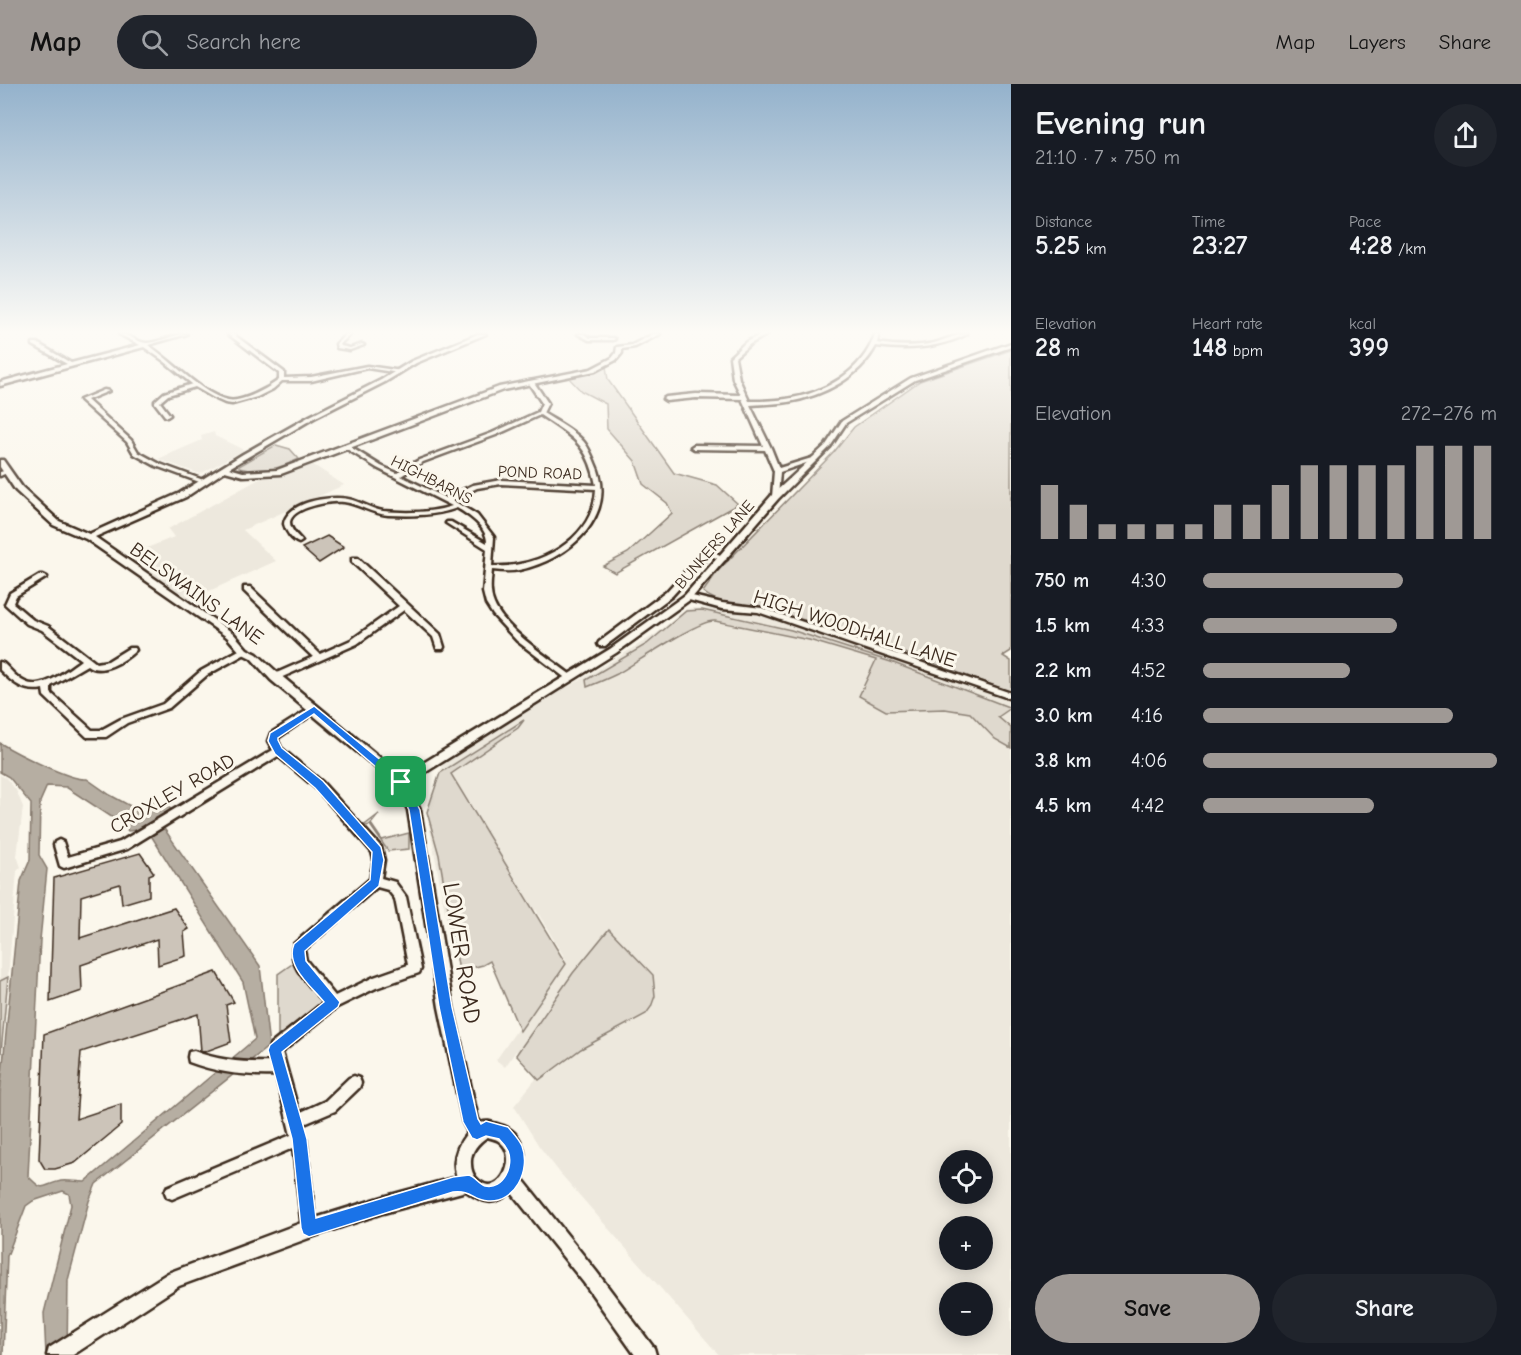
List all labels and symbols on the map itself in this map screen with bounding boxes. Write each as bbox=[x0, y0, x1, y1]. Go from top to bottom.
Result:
street label: HIGHBARNS bbox=[388, 452, 475, 508]
street label: POND ROAD bbox=[497, 463, 582, 483]
street label: BUNKERS LANE bbox=[671, 496, 758, 593]
street label: BELSWAINS LANE bbox=[126, 537, 268, 649]
street label: HIGH WOODHALL LANE bbox=[751, 585, 959, 672]
street label: CROXLEY ROAD bbox=[106, 748, 239, 838]
pin bbox=[375, 756, 426, 807]
street label: LOWER ROAD bbox=[437, 880, 487, 1026]

